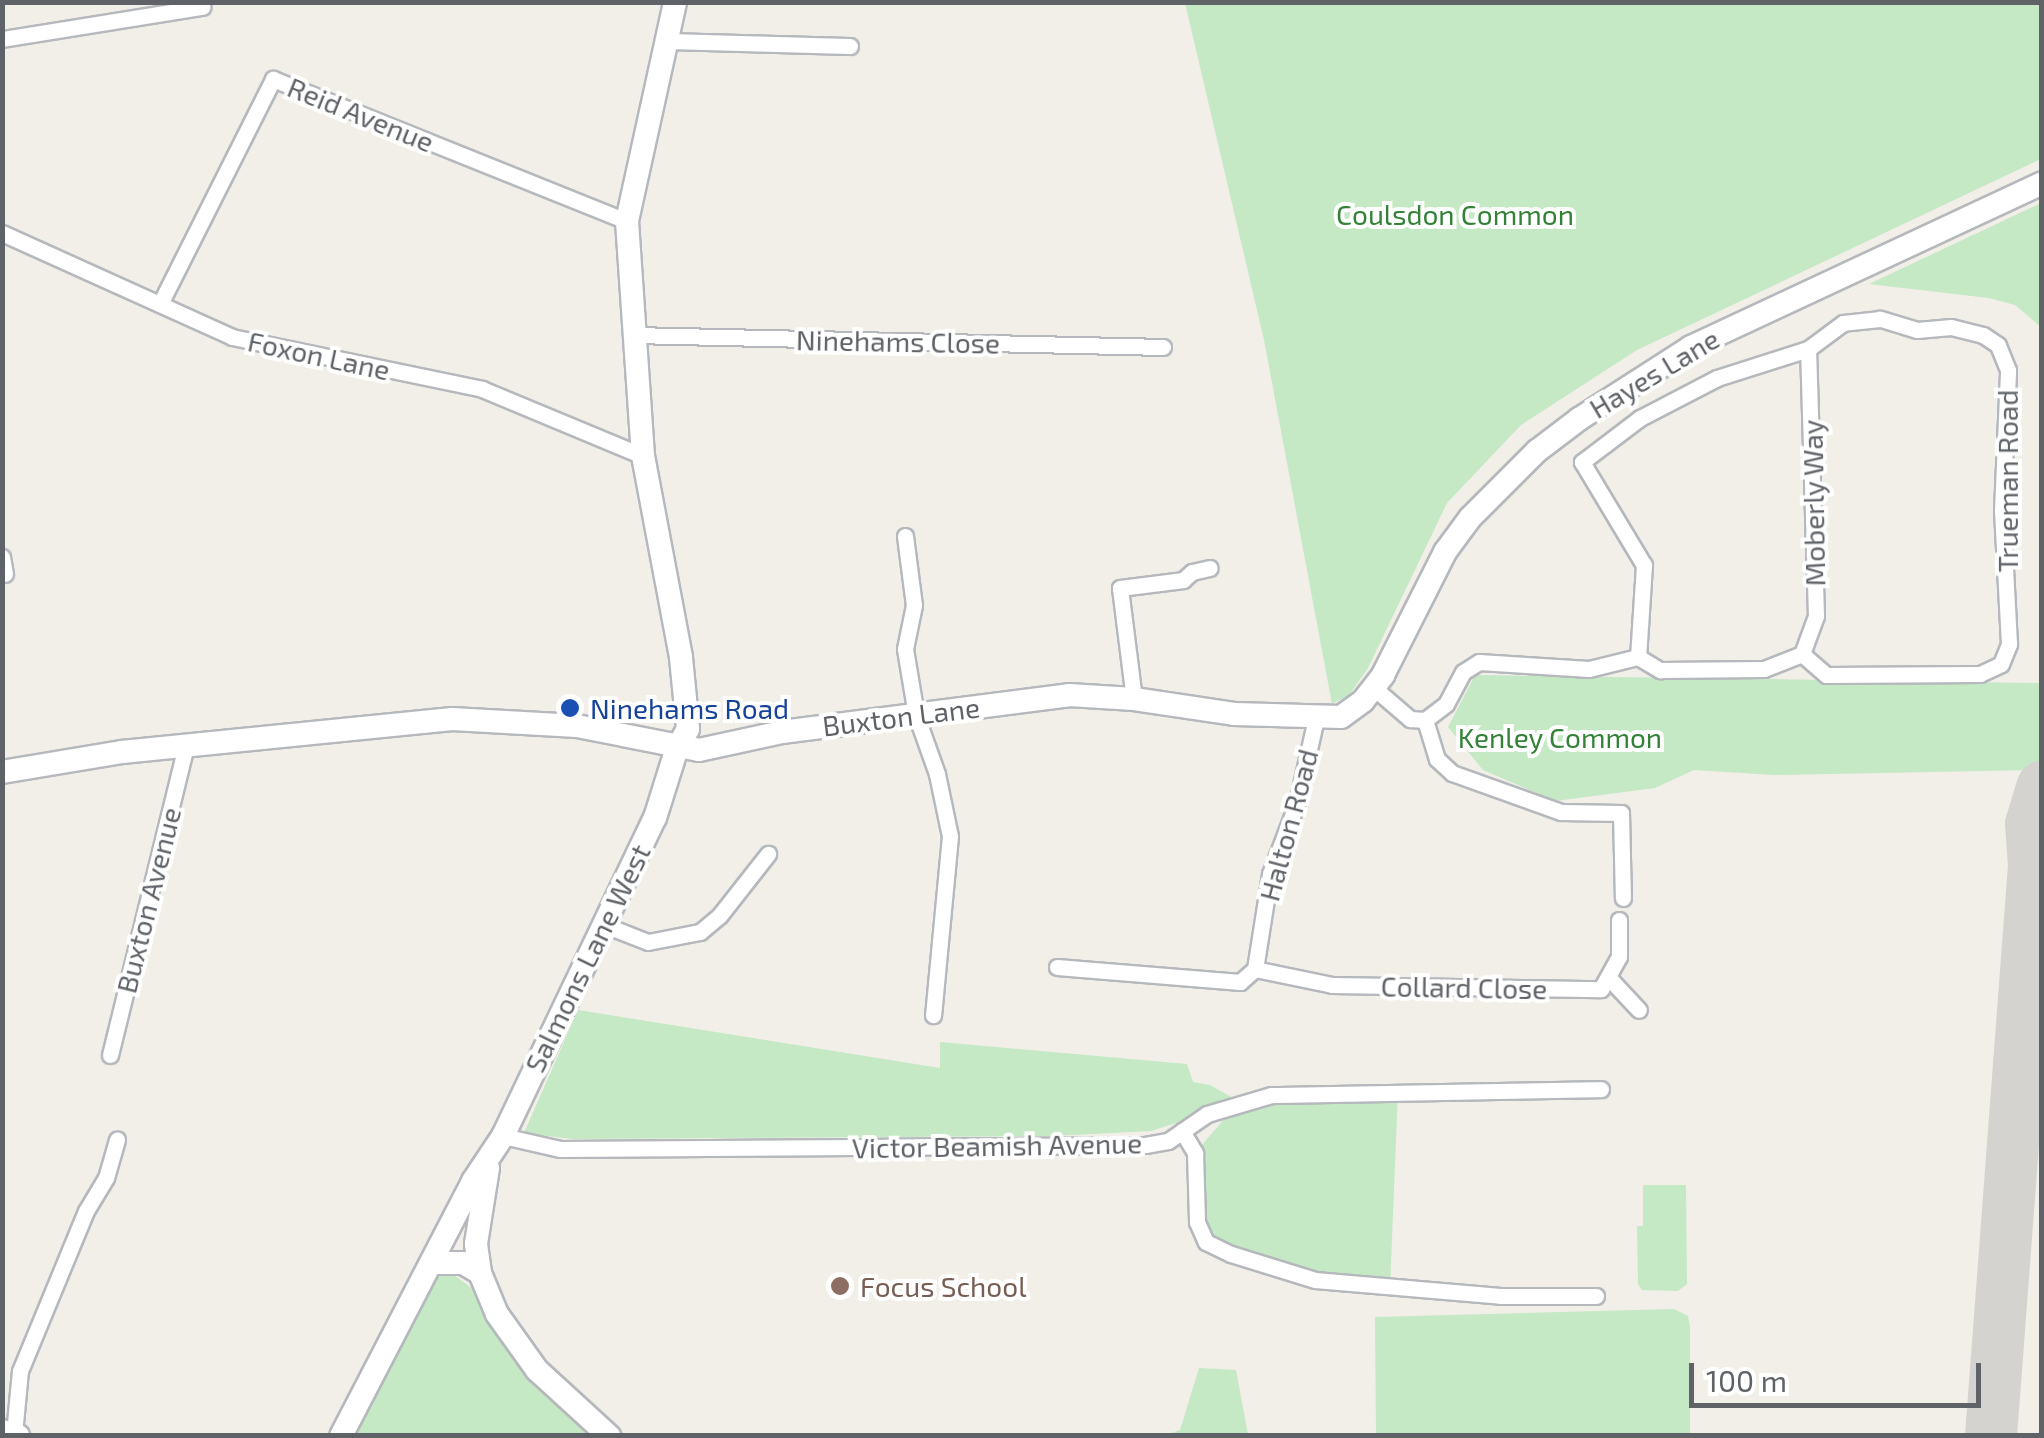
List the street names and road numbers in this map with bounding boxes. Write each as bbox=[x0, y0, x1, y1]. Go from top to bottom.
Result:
street label: Reid Avenue bbox=[283, 69, 439, 159]
street label: Hayes Lane bbox=[1583, 321, 1725, 425]
street label: Ninehams Close bbox=[796, 322, 1000, 360]
street label: Foxon Lane bbox=[245, 324, 393, 386]
street label: Trueman Road bbox=[1990, 390, 2024, 572]
street label: Moberly Way bbox=[1795, 419, 1831, 587]
street label: Buxton Lane bbox=[820, 690, 982, 742]
street label: Halton Road bbox=[1252, 745, 1324, 905]
street label: Buxton Avenue bbox=[109, 803, 187, 997]
street label: Salmons Lane West bbox=[517, 838, 657, 1078]
street label: Collard Close bbox=[1380, 969, 1548, 1005]
street label: Victor Beamish Avenue bbox=[851, 1126, 1143, 1164]

